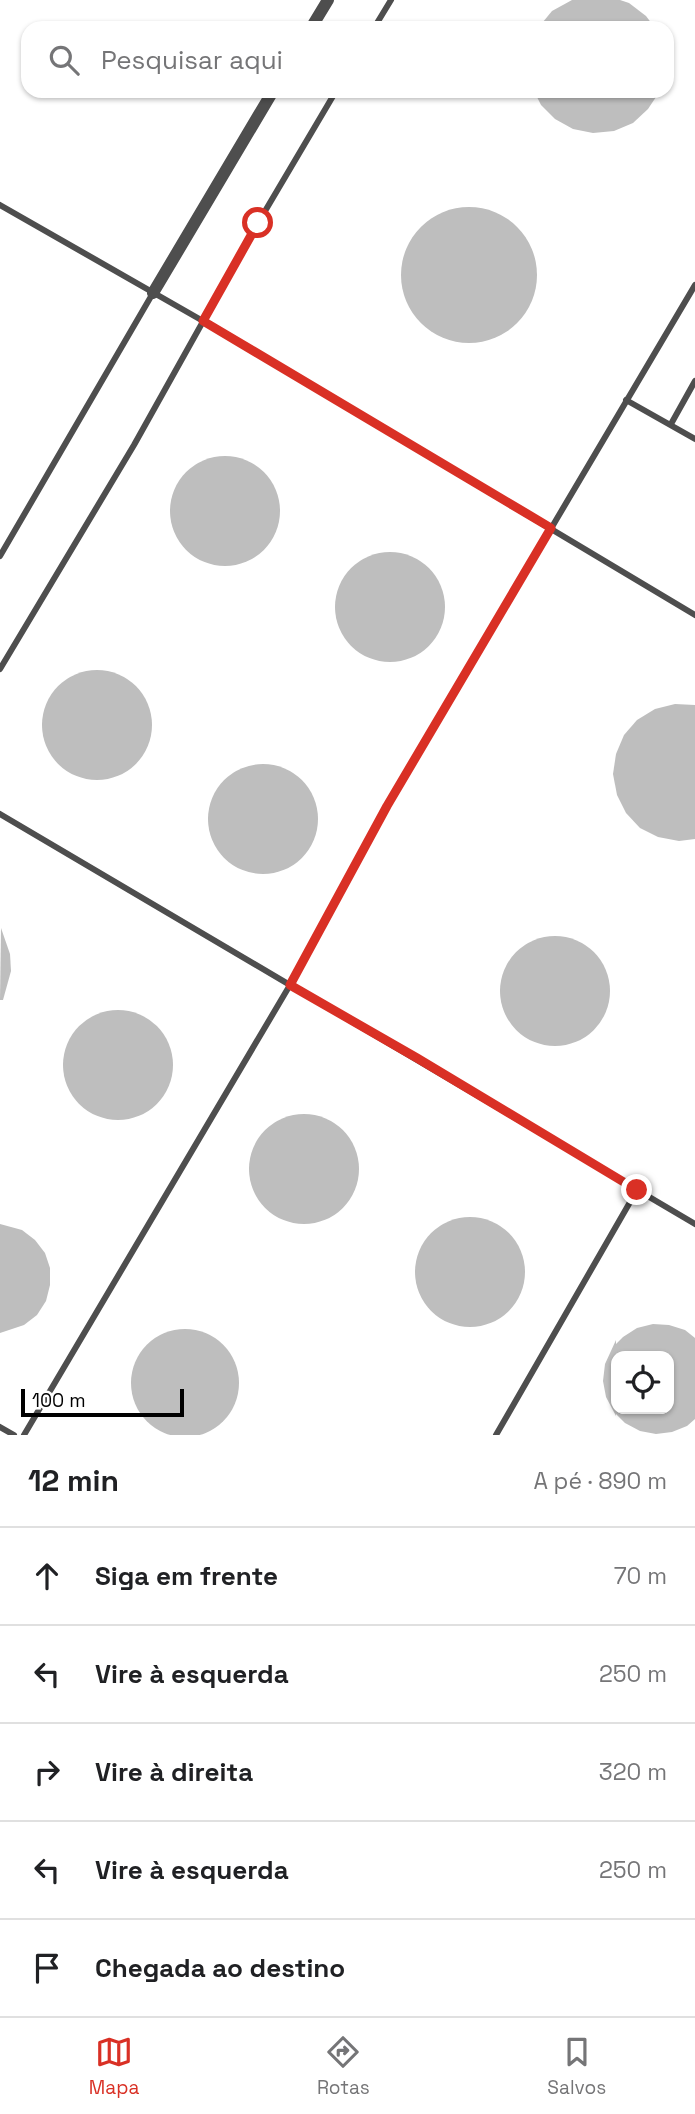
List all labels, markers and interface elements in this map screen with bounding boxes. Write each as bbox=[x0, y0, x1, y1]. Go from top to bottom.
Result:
search box bbox=[21, 21, 674, 98]
icon: search bbox=[45, 41, 83, 79]
text: Pesquisar aqui bbox=[101, 43, 283, 77]
route start bbox=[242, 207, 273, 238]
route end bbox=[621, 1174, 652, 1205]
map controls bbox=[611, 1351, 674, 1414]
button: locate bbox=[611, 1351, 674, 1414]
scale bar bbox=[21, 1386, 184, 1418]
text: 100 m bbox=[32, 1388, 86, 1413]
text: 12 min bbox=[28, 1461, 119, 1500]
text: A pé · 890 m bbox=[534, 1466, 667, 1496]
icon: ahead bbox=[28, 1557, 66, 1595]
text: Siga em frente bbox=[95, 1559, 278, 1593]
text: 70 m bbox=[614, 1561, 667, 1591]
icon: left bbox=[28, 1655, 66, 1693]
text: Vire à esquerda bbox=[95, 1657, 289, 1691]
text: 250 m bbox=[599, 1659, 667, 1689]
icon: right bbox=[28, 1753, 66, 1791]
text: Vire à direita bbox=[95, 1755, 253, 1789]
text: 320 m bbox=[599, 1757, 667, 1787]
icon: left bbox=[28, 1851, 66, 1889]
text: Vire à esquerda bbox=[95, 1853, 289, 1887]
text: 250 m bbox=[599, 1855, 667, 1885]
icon: arrive bbox=[28, 1949, 66, 1987]
text: Chegada ao destino bbox=[95, 1951, 345, 1985]
tab: Mapa bbox=[89, 2033, 139, 2100]
tab: Rotas bbox=[317, 2033, 370, 2100]
tab: Salvos bbox=[547, 2033, 606, 2100]

